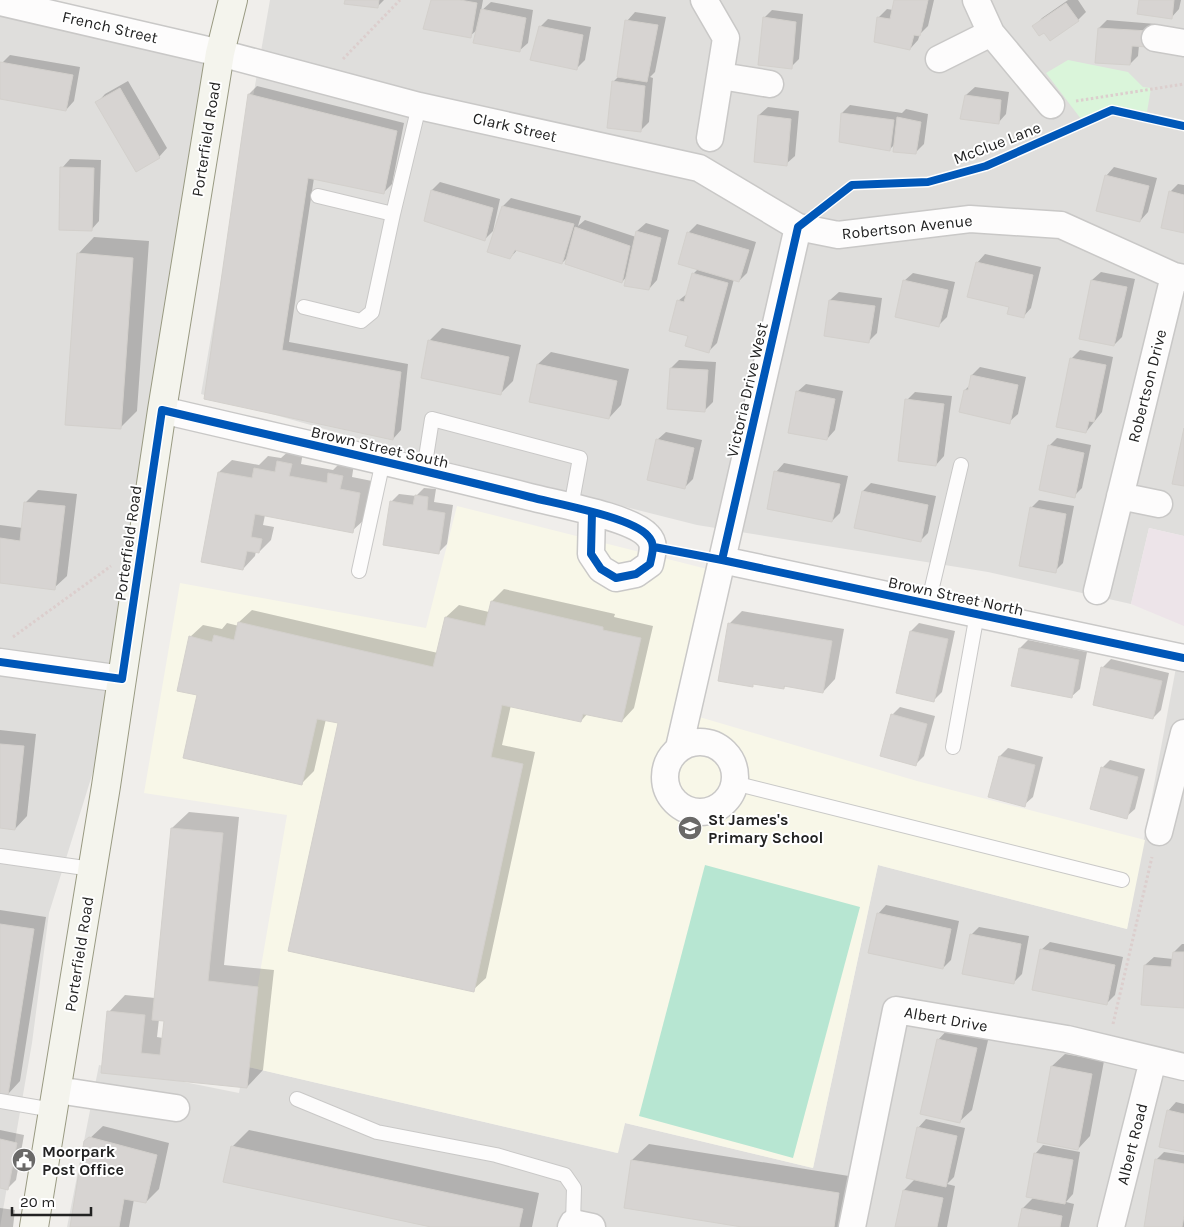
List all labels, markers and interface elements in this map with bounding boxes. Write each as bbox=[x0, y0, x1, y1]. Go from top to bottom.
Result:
street label: French Street bbox=[60, 7, 160, 47]
street label: Porterfield Road bbox=[188, 80, 224, 198]
street label: Clark Street bbox=[471, 108, 559, 146]
street label: McClue Lane bbox=[951, 118, 1043, 168]
street label: Robertson Avenue bbox=[841, 211, 973, 243]
street label: Victoria Drive West bbox=[722, 321, 772, 459]
street label: Robertson Drive bbox=[1124, 327, 1170, 445]
street label: Brown Street South bbox=[309, 422, 451, 472]
street label: Porterfield Road bbox=[110, 484, 146, 602]
street label: Brown Street North bbox=[886, 572, 1026, 620]
place label: St James's Primary School bbox=[708, 810, 823, 847]
school or university icon: St James's Primary School bbox=[677, 815, 703, 841]
street label: Porterfield Road bbox=[61, 895, 97, 1013]
street label: Albert Drive bbox=[903, 1002, 989, 1036]
street label: Albert Road bbox=[1113, 1101, 1151, 1187]
place label: Moorpark Post Office bbox=[42, 1142, 124, 1179]
public building icon: Moorpark Post Office bbox=[11, 1147, 37, 1173]
scale bar bbox=[12, 1184, 91, 1216]
text: 20 m bbox=[20, 1193, 55, 1211]

